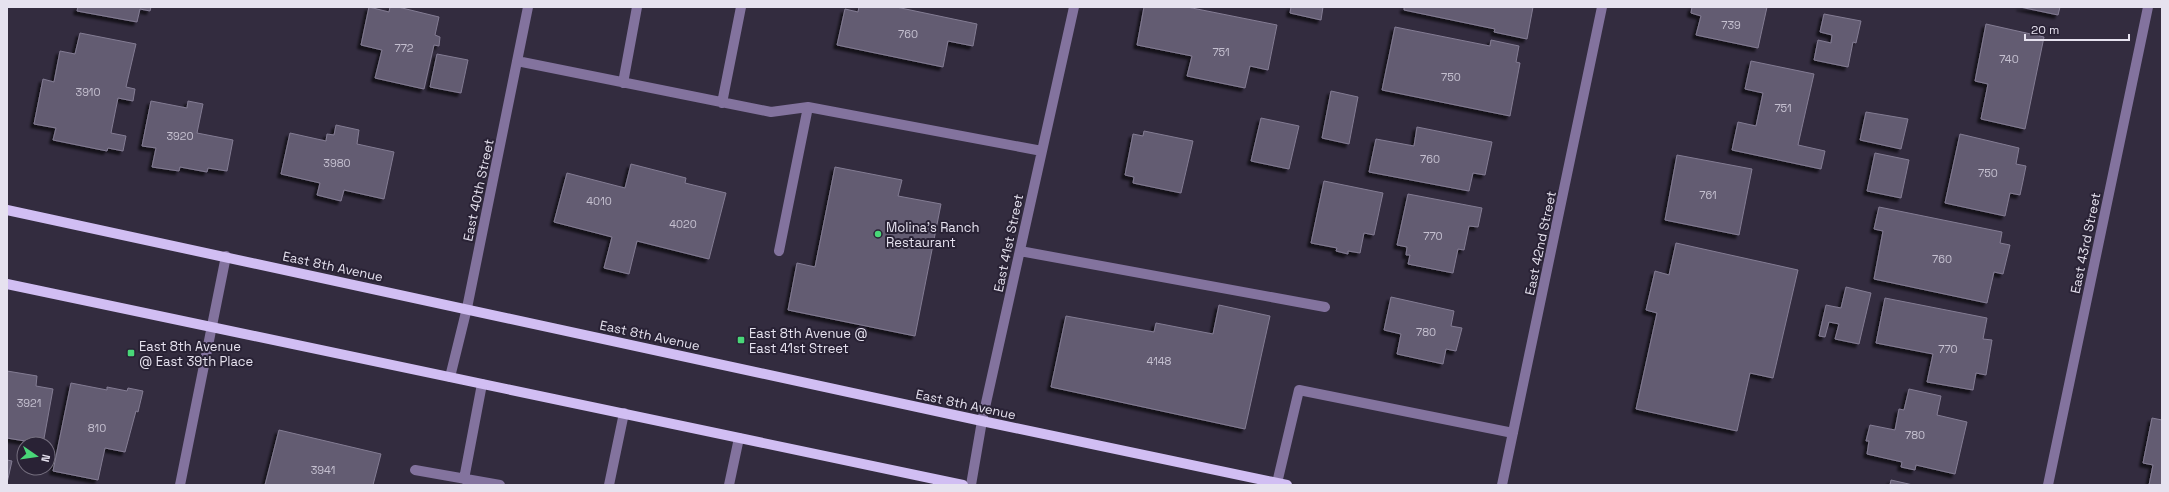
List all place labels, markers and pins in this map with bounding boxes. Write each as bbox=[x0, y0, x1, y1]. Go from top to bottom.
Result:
place label: Molina's Ranch Restaurant bbox=[886, 219, 980, 251]
marker: Molina's Ranch Restaurant bbox=[873, 229, 883, 239]
place label: East 8th Avenue @ East 41st Street bbox=[749, 325, 868, 357]
marker: East 8th Avenue @ East 41st Street bbox=[736, 335, 746, 345]
place label: East 8th Avenue @ East 39th Place bbox=[139, 338, 253, 370]
marker: East 8th Avenue @ East 39th Place bbox=[126, 348, 136, 358]

